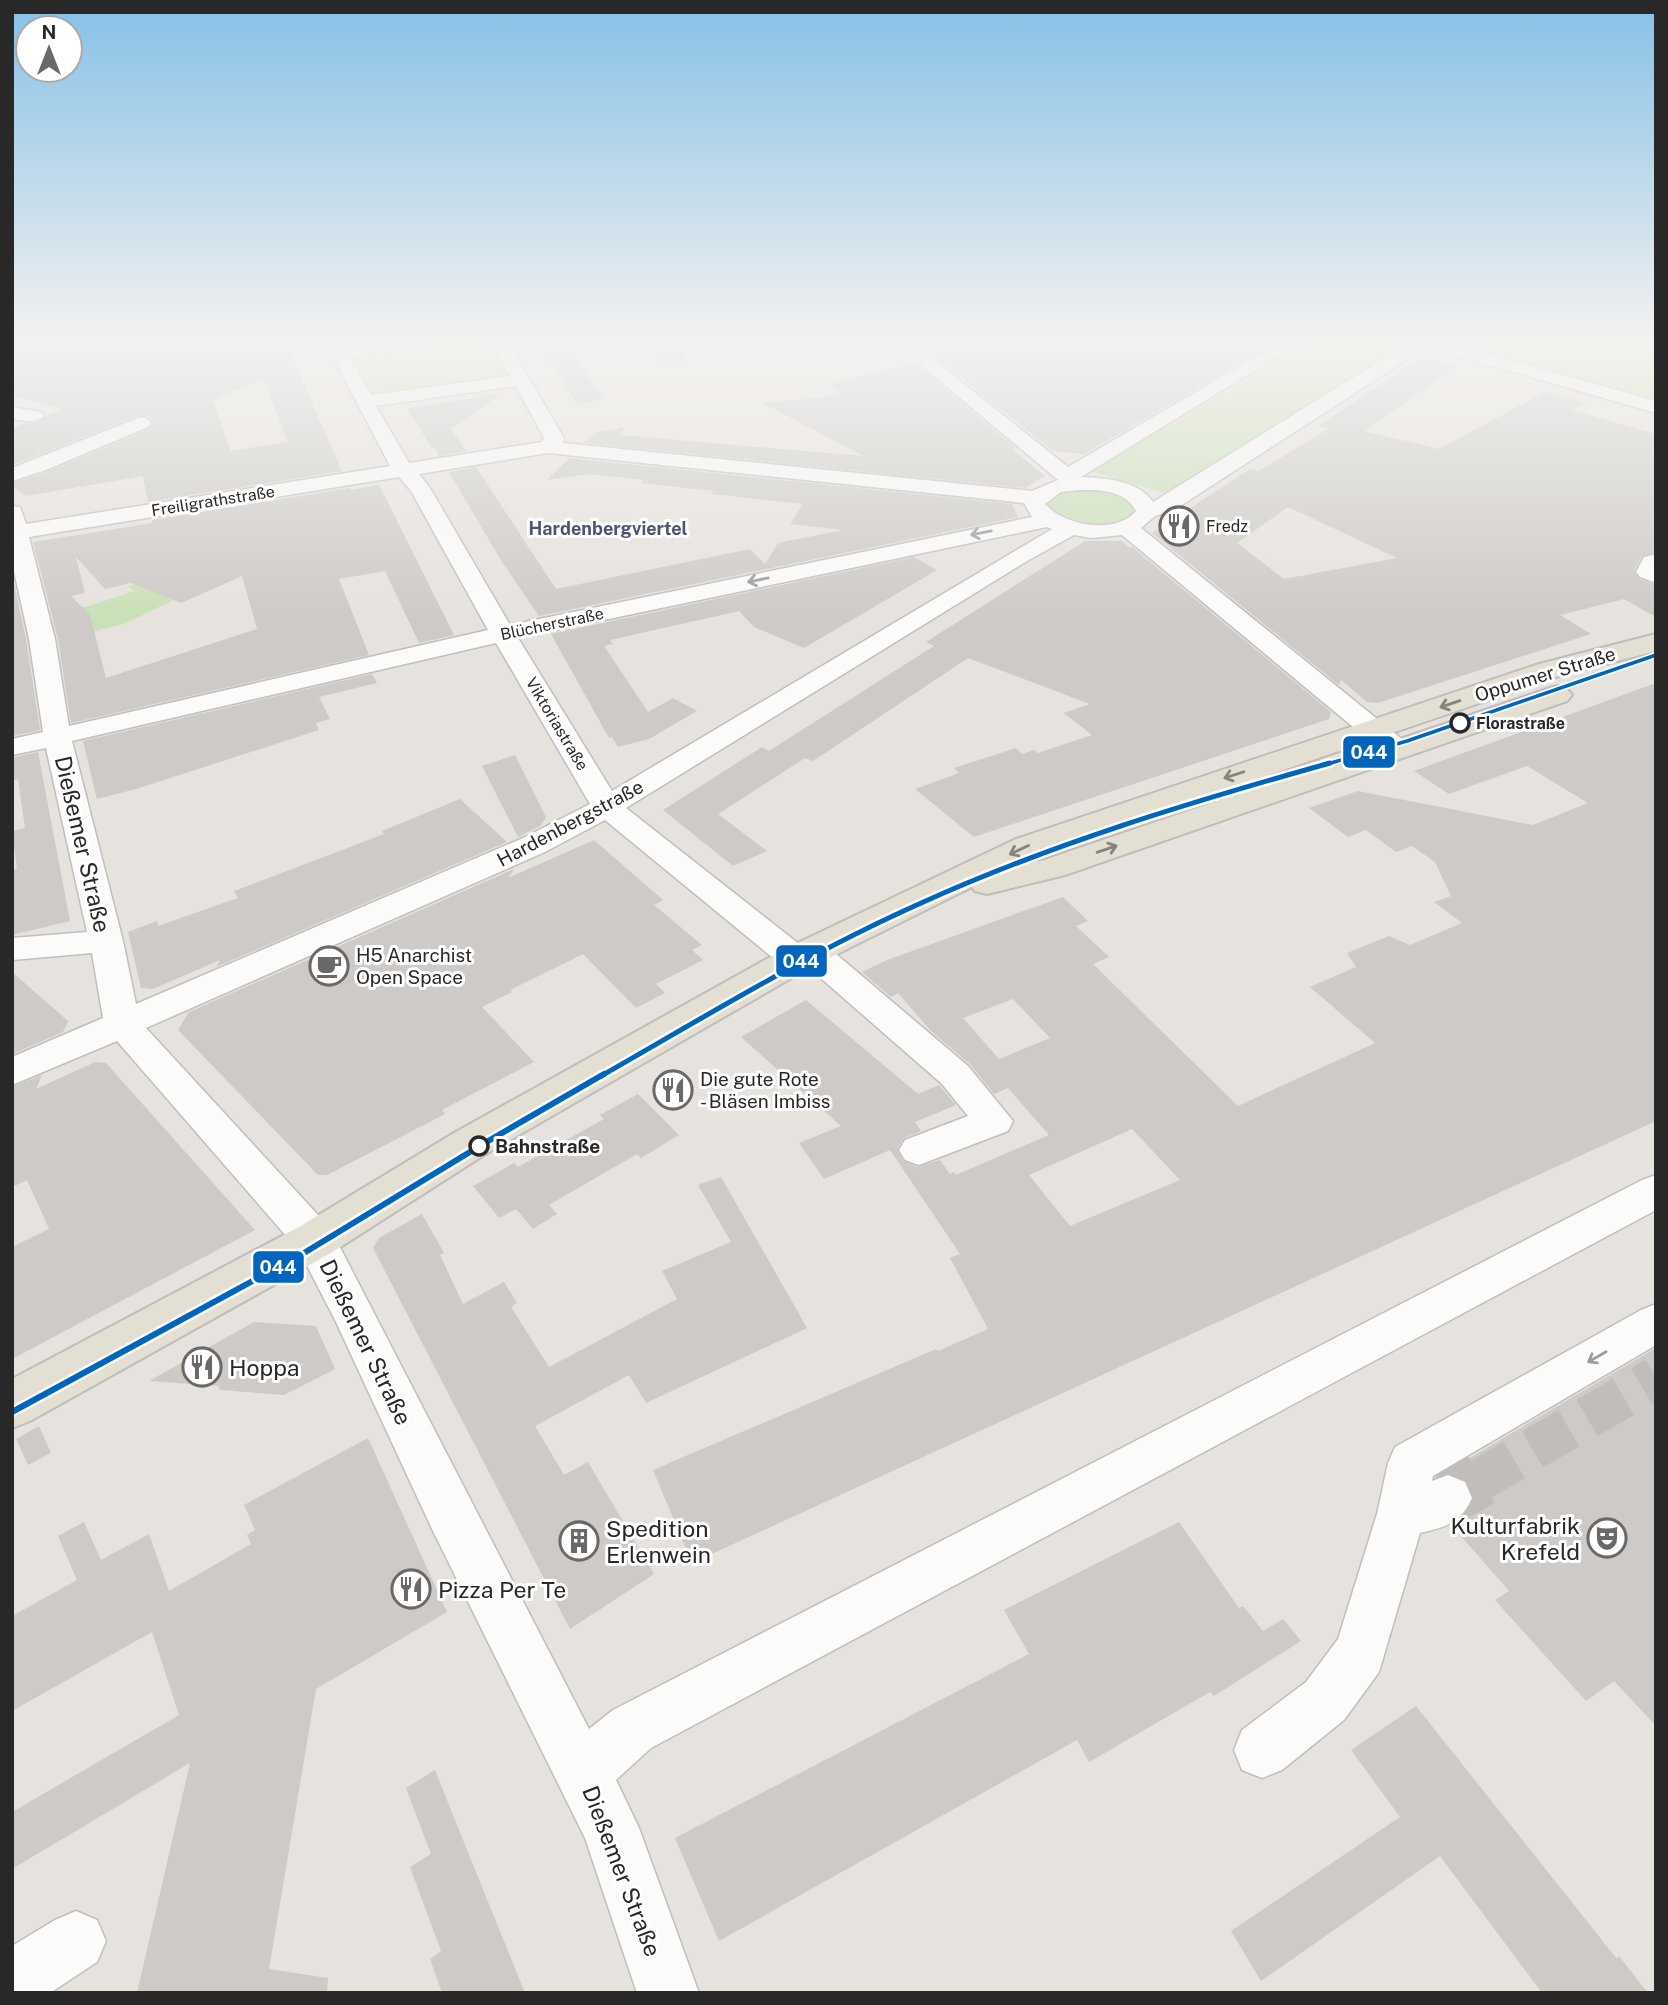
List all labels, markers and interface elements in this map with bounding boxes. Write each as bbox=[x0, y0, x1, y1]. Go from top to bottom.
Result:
north arrow bbox=[14, 14, 84, 84]
text: N bbox=[42, 21, 56, 43]
street label: Freiligrathstraße bbox=[150, 482, 276, 520]
restaurant icon: Fredz bbox=[1158, 505, 1200, 547]
place label: Fredz bbox=[1206, 517, 1248, 536]
district label: Hardenbergviertel bbox=[529, 518, 688, 539]
one-way arrow bbox=[970, 527, 993, 541]
one-way arrow bbox=[747, 574, 770, 588]
street label: Blücherstraße bbox=[499, 604, 605, 644]
street label: Oppumer Straße bbox=[1472, 642, 1618, 706]
street label: Viktoriastraße bbox=[522, 674, 592, 774]
one-way arrow bbox=[1439, 698, 1461, 711]
marker: Florastraße bbox=[1450, 713, 1470, 733]
place label: Florastraße bbox=[1476, 714, 1565, 733]
line badge: 044 bbox=[1342, 735, 1396, 769]
text: 044 bbox=[1350, 741, 1388, 763]
street label: Dießemer Straße bbox=[50, 753, 116, 935]
one-way arrow bbox=[1223, 770, 1245, 782]
street label: Hardenbergstraße bbox=[493, 775, 647, 871]
one-way arrow bbox=[1096, 842, 1118, 854]
one-way arrow bbox=[1009, 844, 1030, 857]
place label: H5 Anarchist Open Space bbox=[356, 944, 472, 988]
line badge: 044 bbox=[775, 944, 828, 978]
cafe icon: H5 Anarchist Open Space bbox=[308, 945, 350, 987]
text: 044 bbox=[782, 950, 820, 972]
place label: Die gute Rote - Bläsen Imbiss bbox=[700, 1068, 831, 1112]
restaurant icon: Die gute Rote - Bläsen Imbiss bbox=[652, 1069, 694, 1111]
place label: Bahnstraße bbox=[495, 1135, 600, 1157]
marker: Bahnstraße bbox=[469, 1136, 489, 1156]
line badge: 044 bbox=[252, 1250, 305, 1284]
street label: Dießemer Straße bbox=[314, 1255, 418, 1429]
text: 044 bbox=[259, 1256, 297, 1278]
restaurant icon: Hoppa bbox=[181, 1346, 223, 1388]
one-way arrow bbox=[1587, 1350, 1607, 1364]
place label: Hoppa bbox=[229, 1354, 299, 1381]
place label: Kulturfabrik Krefeld bbox=[1451, 1512, 1580, 1565]
place label: Spedition Erlenwein bbox=[606, 1515, 711, 1568]
theatre icon: Kulturfabrik Krefeld bbox=[1586, 1517, 1628, 1559]
building icon: Spedition Erlenwein bbox=[558, 1520, 600, 1562]
restaurant icon: Pizza Per Te bbox=[390, 1568, 432, 1610]
place label: Pizza Per Te bbox=[438, 1576, 566, 1603]
street label: Dießemer Straße bbox=[577, 1782, 667, 1960]

